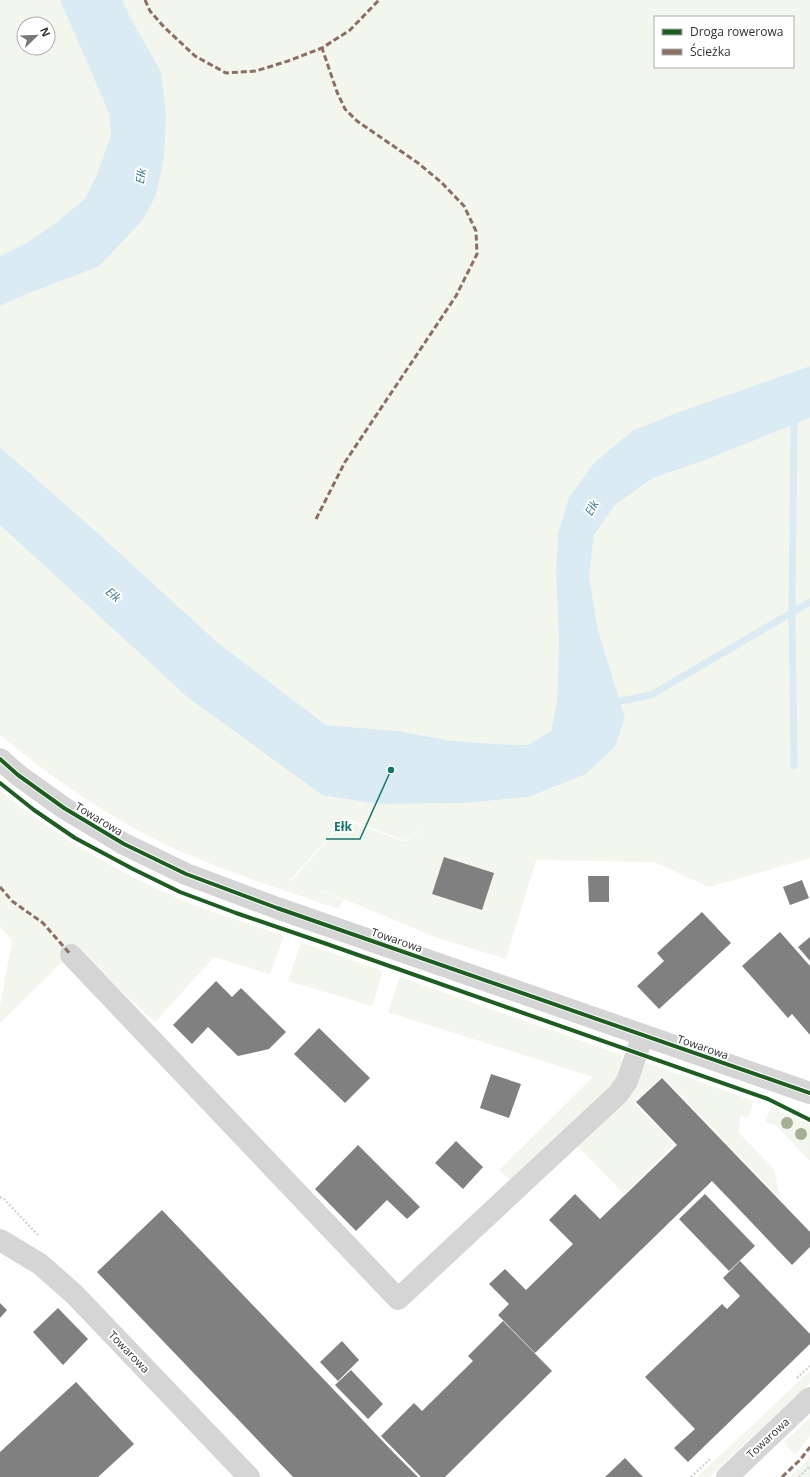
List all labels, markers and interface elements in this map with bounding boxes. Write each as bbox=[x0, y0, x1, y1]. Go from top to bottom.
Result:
north arrow bbox=[16, 16, 56, 56]
legend bbox=[654, 16, 794, 68]
text: Droga rowerowa bbox=[690, 23, 783, 40]
text: N bbox=[37, 25, 54, 39]
text: Ścieżka bbox=[690, 43, 731, 60]
water label: Ełk bbox=[131, 166, 150, 185]
water label: Ełk bbox=[580, 496, 603, 518]
water label: Ełk bbox=[102, 583, 125, 607]
street label: Towarowa bbox=[73, 798, 126, 839]
callout: Ełk bbox=[326, 815, 360, 839]
text: Ełk bbox=[334, 818, 352, 835]
street label: Towarowa bbox=[370, 924, 425, 955]
street label: Towarowa bbox=[676, 1031, 731, 1062]
street label: Towarowa bbox=[106, 1327, 153, 1376]
street label: Towarowa bbox=[743, 1414, 792, 1461]

